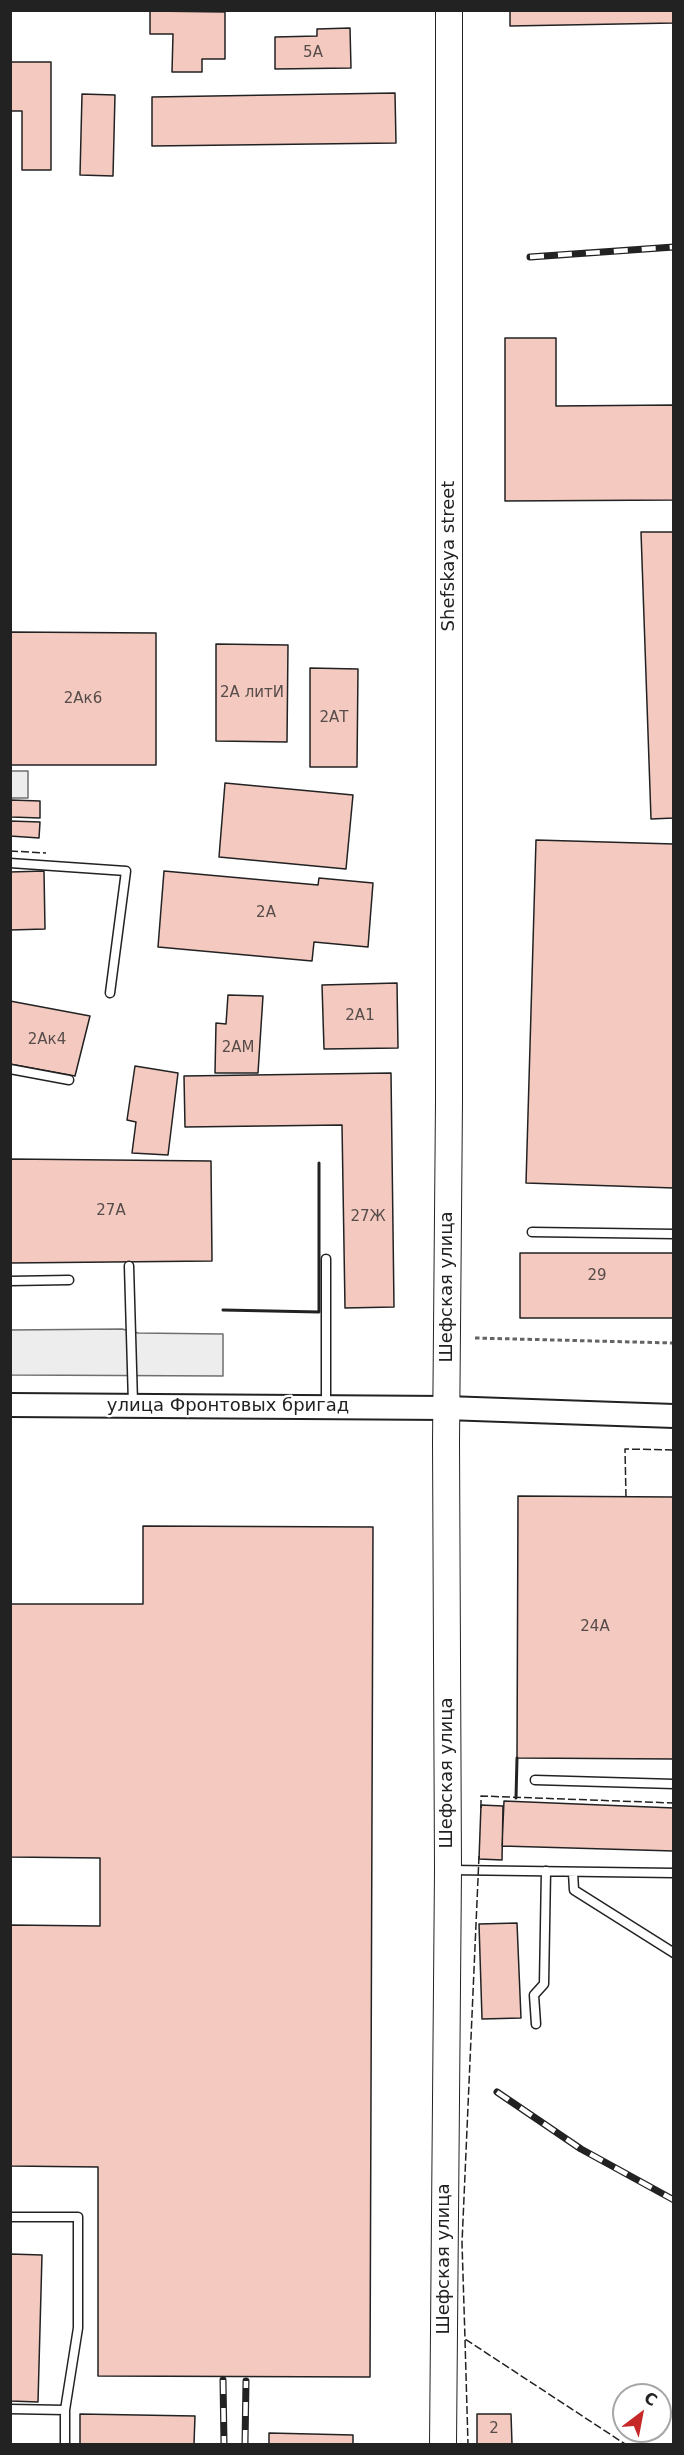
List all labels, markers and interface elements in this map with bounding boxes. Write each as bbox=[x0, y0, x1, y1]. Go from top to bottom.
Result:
house number: 5А bbox=[303, 44, 323, 62]
street label: Shefskaya street bbox=[438, 481, 460, 631]
house number: 2А литИ bbox=[220, 684, 284, 702]
house number: 2Ак6 bbox=[64, 690, 102, 708]
house number: 2АТ bbox=[320, 709, 348, 727]
house number: 2А bbox=[256, 904, 276, 922]
house number: 2А1 bbox=[345, 1007, 375, 1025]
house number: 2Ак4 bbox=[28, 1031, 66, 1049]
house number: 2АМ bbox=[222, 1039, 254, 1057]
house number: 27А bbox=[96, 1202, 126, 1220]
house number: 27Ж bbox=[350, 1208, 386, 1226]
street label: Шефская улица bbox=[436, 1211, 458, 1363]
house number: 29 bbox=[587, 1267, 607, 1285]
street label: улица Фронтовых бригад bbox=[107, 1395, 349, 1417]
house number: 24А bbox=[580, 1618, 610, 1636]
street label: Шефская улица bbox=[436, 1697, 458, 1849]
street label: Шефская улица bbox=[433, 2183, 455, 2335]
north arrow bbox=[612, 2383, 672, 2443]
text: С bbox=[641, 2388, 661, 2410]
house number: 2 bbox=[489, 2420, 499, 2438]

